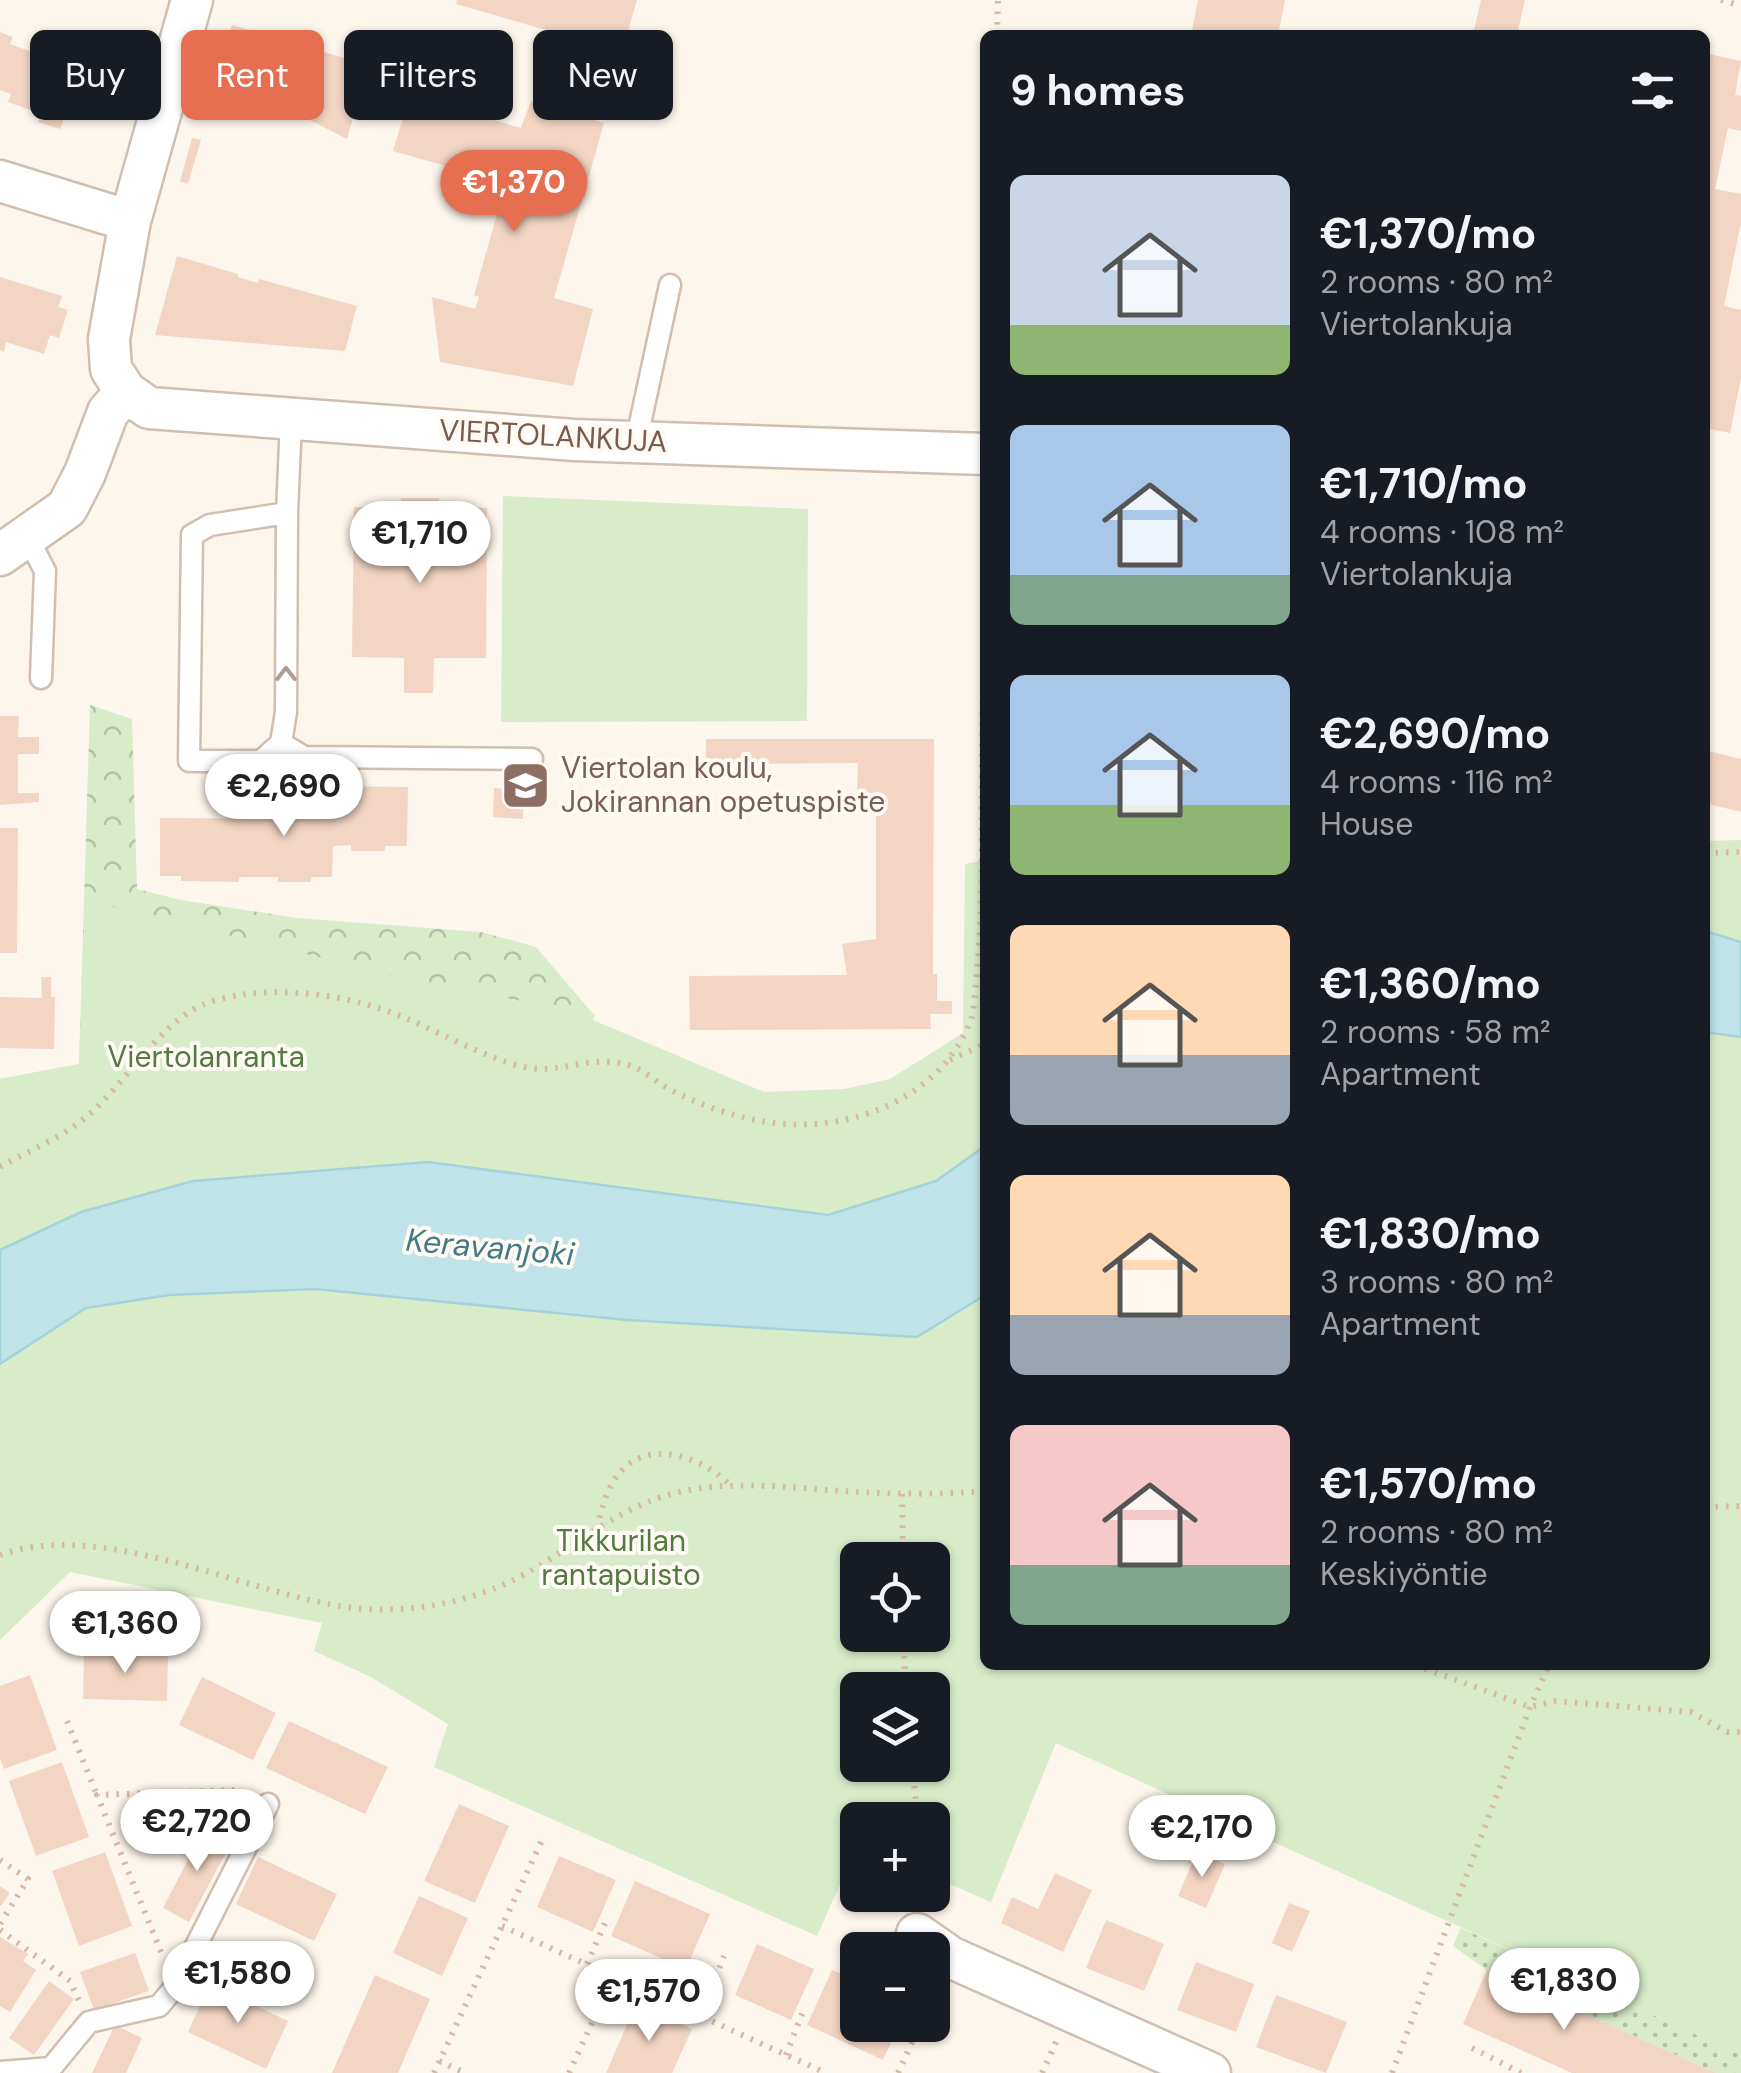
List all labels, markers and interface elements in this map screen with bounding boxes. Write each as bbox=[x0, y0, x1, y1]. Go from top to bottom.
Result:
chip: Buy bbox=[30, 30, 161, 120]
chip: Rent bbox=[181, 30, 324, 120]
chip: Filters bbox=[344, 30, 513, 120]
chip: New bbox=[533, 30, 673, 120]
text: 9 homes bbox=[1010, 63, 1185, 118]
icon: filters bbox=[1625, 63, 1680, 118]
pin: €1,370 bbox=[433, 150, 595, 235]
text: €1,370 bbox=[462, 161, 566, 203]
text: €1,370/mo bbox=[1320, 206, 1536, 261]
icon: home bbox=[1090, 215, 1210, 335]
text: 2 rooms · 80 m² bbox=[1320, 261, 1553, 303]
text: Viertolankuja bbox=[1320, 303, 1513, 345]
street label: VIERTOLANKUJA bbox=[438, 410, 668, 461]
text: €1,710/mo bbox=[1320, 456, 1528, 511]
icon: home bbox=[1090, 465, 1210, 585]
pin: €1,710 bbox=[339, 501, 501, 586]
text: 4 rooms · 108 m² bbox=[1320, 511, 1564, 553]
text: €1,710 bbox=[372, 512, 468, 554]
text: Viertolankuja bbox=[1320, 553, 1513, 595]
one-way arrow bbox=[275, 666, 297, 682]
text: €2,690/mo bbox=[1320, 706, 1550, 761]
icon: home bbox=[1090, 715, 1210, 835]
place label: Viertolan koulu, Jokirannan opetuspiste bbox=[561, 748, 885, 821]
pin: €2,690 bbox=[203, 754, 365, 839]
school or university icon: Viertolan koulu, Jokirannan opetuspiste bbox=[500, 759, 552, 811]
text: 4 rooms · 116 m² bbox=[1320, 761, 1553, 803]
text: €2,690 bbox=[227, 765, 341, 807]
text: House bbox=[1320, 803, 1413, 845]
text: €1,360/mo bbox=[1320, 956, 1541, 1011]
icon: home bbox=[1090, 965, 1210, 1085]
text: 2 rooms · 58 m² bbox=[1320, 1011, 1551, 1053]
park label: Viertolanranta bbox=[107, 1037, 305, 1076]
text: Apartment bbox=[1320, 1053, 1481, 1095]
text: €1,830/mo bbox=[1320, 1206, 1541, 1261]
icon: home bbox=[1090, 1215, 1210, 1335]
water label: Keravanjoki bbox=[404, 1219, 577, 1275]
text: 3 rooms · 80 m² bbox=[1320, 1261, 1553, 1303]
text: Apartment bbox=[1320, 1303, 1481, 1345]
text: €1,570/mo bbox=[1320, 1456, 1537, 1511]
icon: home bbox=[1090, 1465, 1210, 1585]
text: 2 rooms · 80 m² bbox=[1320, 1511, 1553, 1553]
park label: Tikkurilan rantapuisto bbox=[541, 1521, 701, 1594]
map controls bbox=[840, 1542, 950, 2042]
button: locate bbox=[840, 1542, 950, 1652]
text: Keskiyöntie bbox=[1320, 1553, 1488, 1595]
pin: €1,360 bbox=[44, 1591, 206, 1676]
text: €1,360 bbox=[72, 1602, 178, 1644]
button: layers bbox=[840, 1672, 950, 1782]
pin: €2,720 bbox=[116, 1789, 278, 1874]
pin: €2,170 bbox=[1121, 1795, 1283, 1880]
text: €2,720 bbox=[142, 1800, 252, 1842]
button: + bbox=[840, 1802, 950, 1912]
text: €2,170 bbox=[1151, 1806, 1253, 1848]
button: − bbox=[840, 1932, 950, 2042]
pin: €1,580 bbox=[157, 1941, 319, 2026]
pin: €1,830 bbox=[1483, 1948, 1645, 2033]
text: €1,580 bbox=[184, 1952, 292, 1994]
pin: €1,570 bbox=[568, 1959, 730, 2044]
text: €1,830 bbox=[1511, 1959, 1617, 2001]
text: €1,570 bbox=[597, 1970, 701, 2012]

